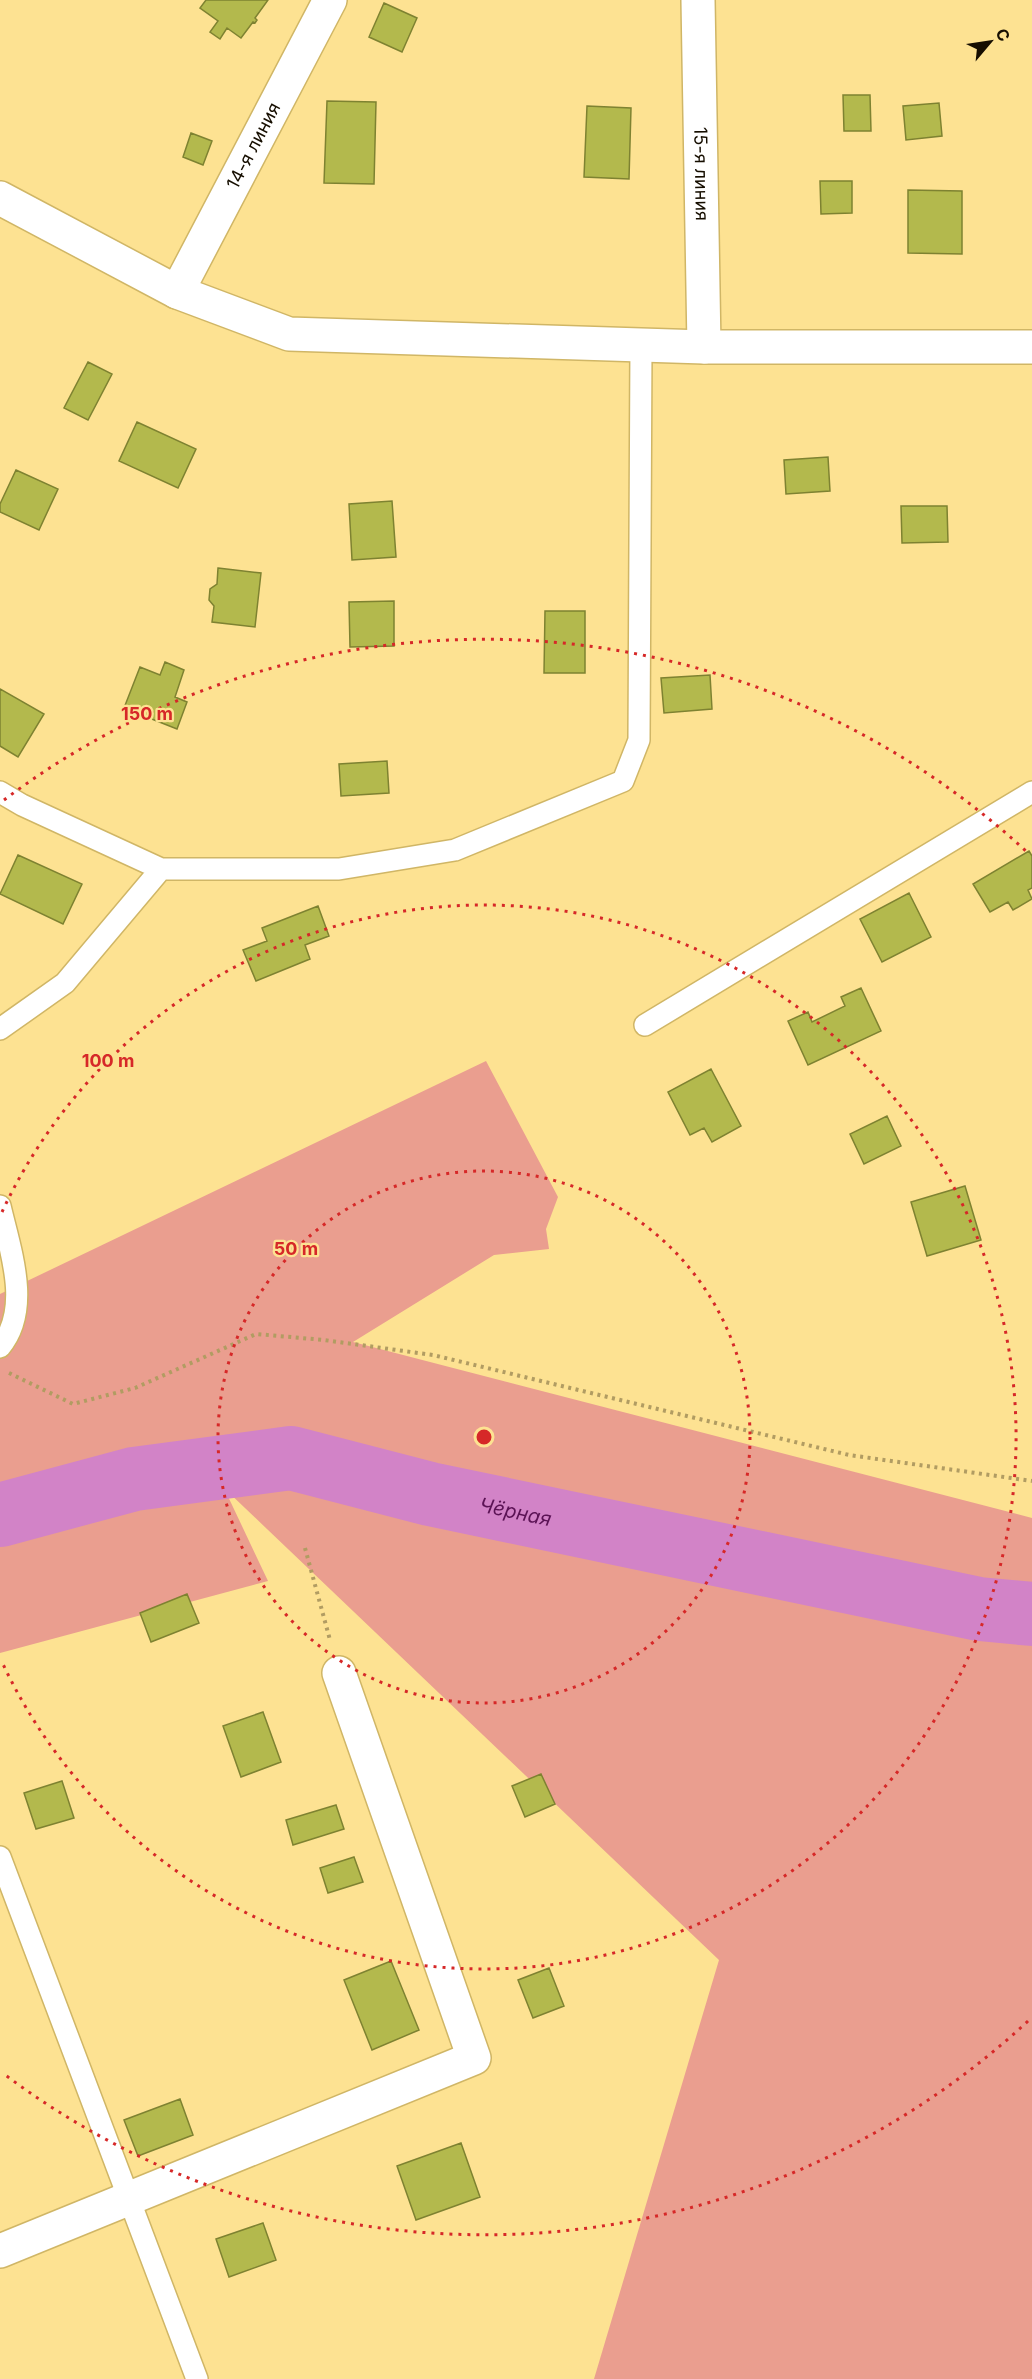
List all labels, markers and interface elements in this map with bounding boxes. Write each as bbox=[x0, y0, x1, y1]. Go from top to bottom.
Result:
north arrow bbox=[960, 12, 1020, 72]
text: С bbox=[992, 25, 1015, 45]
street label: 14-я линия bbox=[222, 99, 284, 192]
street label: 15-я линия bbox=[690, 127, 713, 221]
text: 150 m bbox=[121, 703, 173, 724]
text: 100 m bbox=[82, 1050, 134, 1071]
text: 50 m bbox=[274, 1238, 318, 1259]
centre of rings bbox=[474, 1427, 494, 1447]
water label: Чёрная bbox=[477, 1493, 554, 1531]

